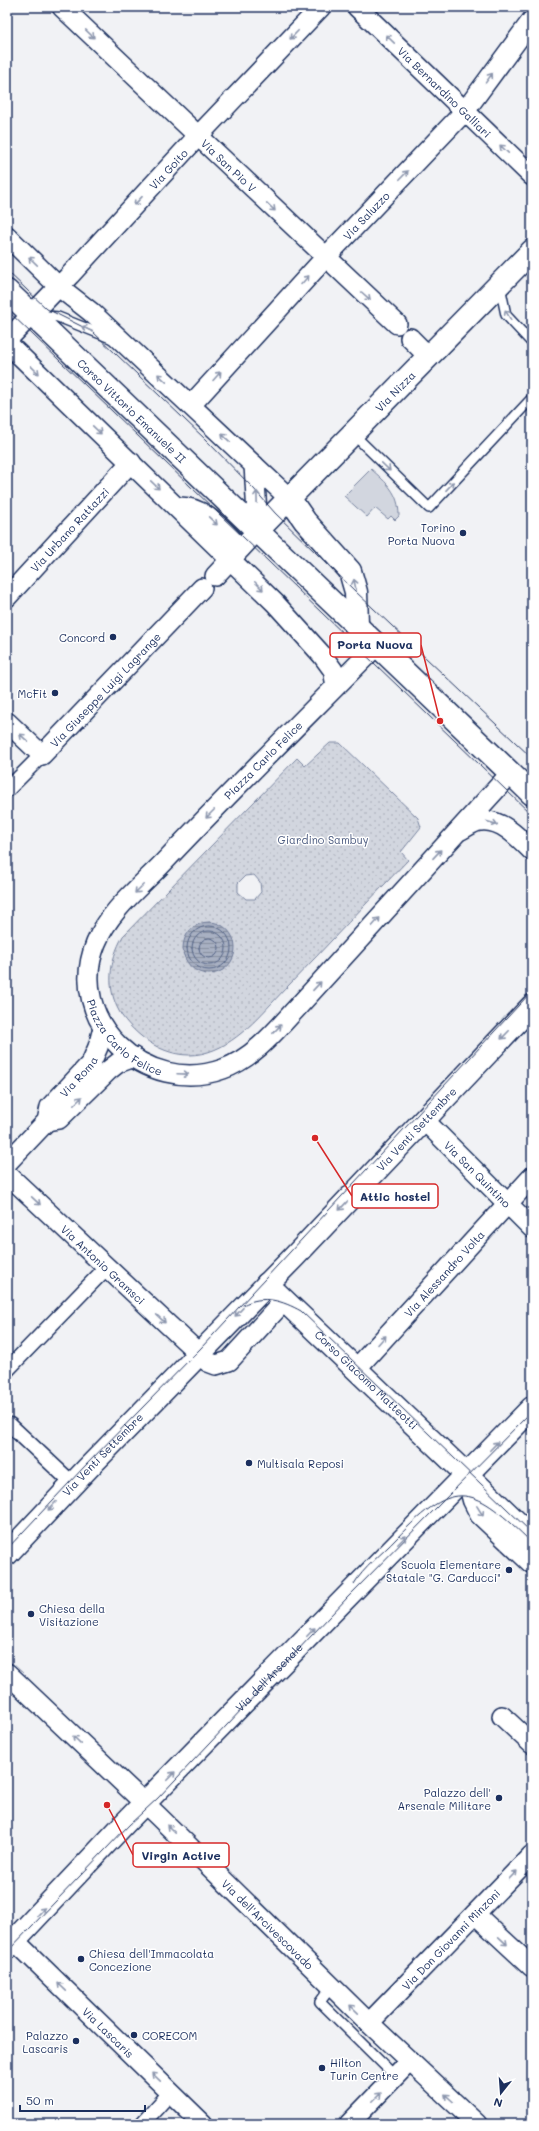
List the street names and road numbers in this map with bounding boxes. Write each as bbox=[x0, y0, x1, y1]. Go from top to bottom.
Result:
street label: Via Bernardino Galliari bbox=[395, 43, 495, 140]
street label: Via San Pio V bbox=[198, 135, 260, 195]
street label: Via Goito bbox=[145, 145, 191, 192]
street label: Via Saluzzo bbox=[339, 187, 393, 243]
street label: Corso Vittorio Emanuele II bbox=[75, 355, 190, 466]
street label: Via Nizza bbox=[371, 367, 418, 414]
street label: Via Urbano Rattazzi bbox=[27, 484, 112, 575]
street label: Via Giuseppe Luigi Lagrange bbox=[46, 629, 164, 750]
street label: Piazza Carlo Felice bbox=[221, 717, 306, 802]
street label: Piazza Carlo Felice bbox=[84, 997, 165, 1078]
street label: Via Roma bbox=[56, 1054, 101, 1100]
street label: Via Venti Settembre bbox=[372, 1083, 459, 1174]
street label: Via San Quintino bbox=[441, 1137, 515, 1211]
street label: Via Antonio Gramsci bbox=[58, 1221, 149, 1307]
street label: Via Alessandro Volta bbox=[400, 1227, 487, 1320]
street label: Corso Giacomo Matteotti bbox=[312, 1326, 422, 1432]
street label: Via Venti Settembre bbox=[58, 1409, 146, 1499]
street label: Via dell'Arsenale bbox=[232, 1639, 306, 1714]
street label: Via dell'Arcivescovado bbox=[219, 1876, 317, 1973]
street label: Via Don Giovanni Minzoni bbox=[398, 1885, 503, 1993]
street label: Via Lascaris bbox=[80, 2004, 138, 2061]

